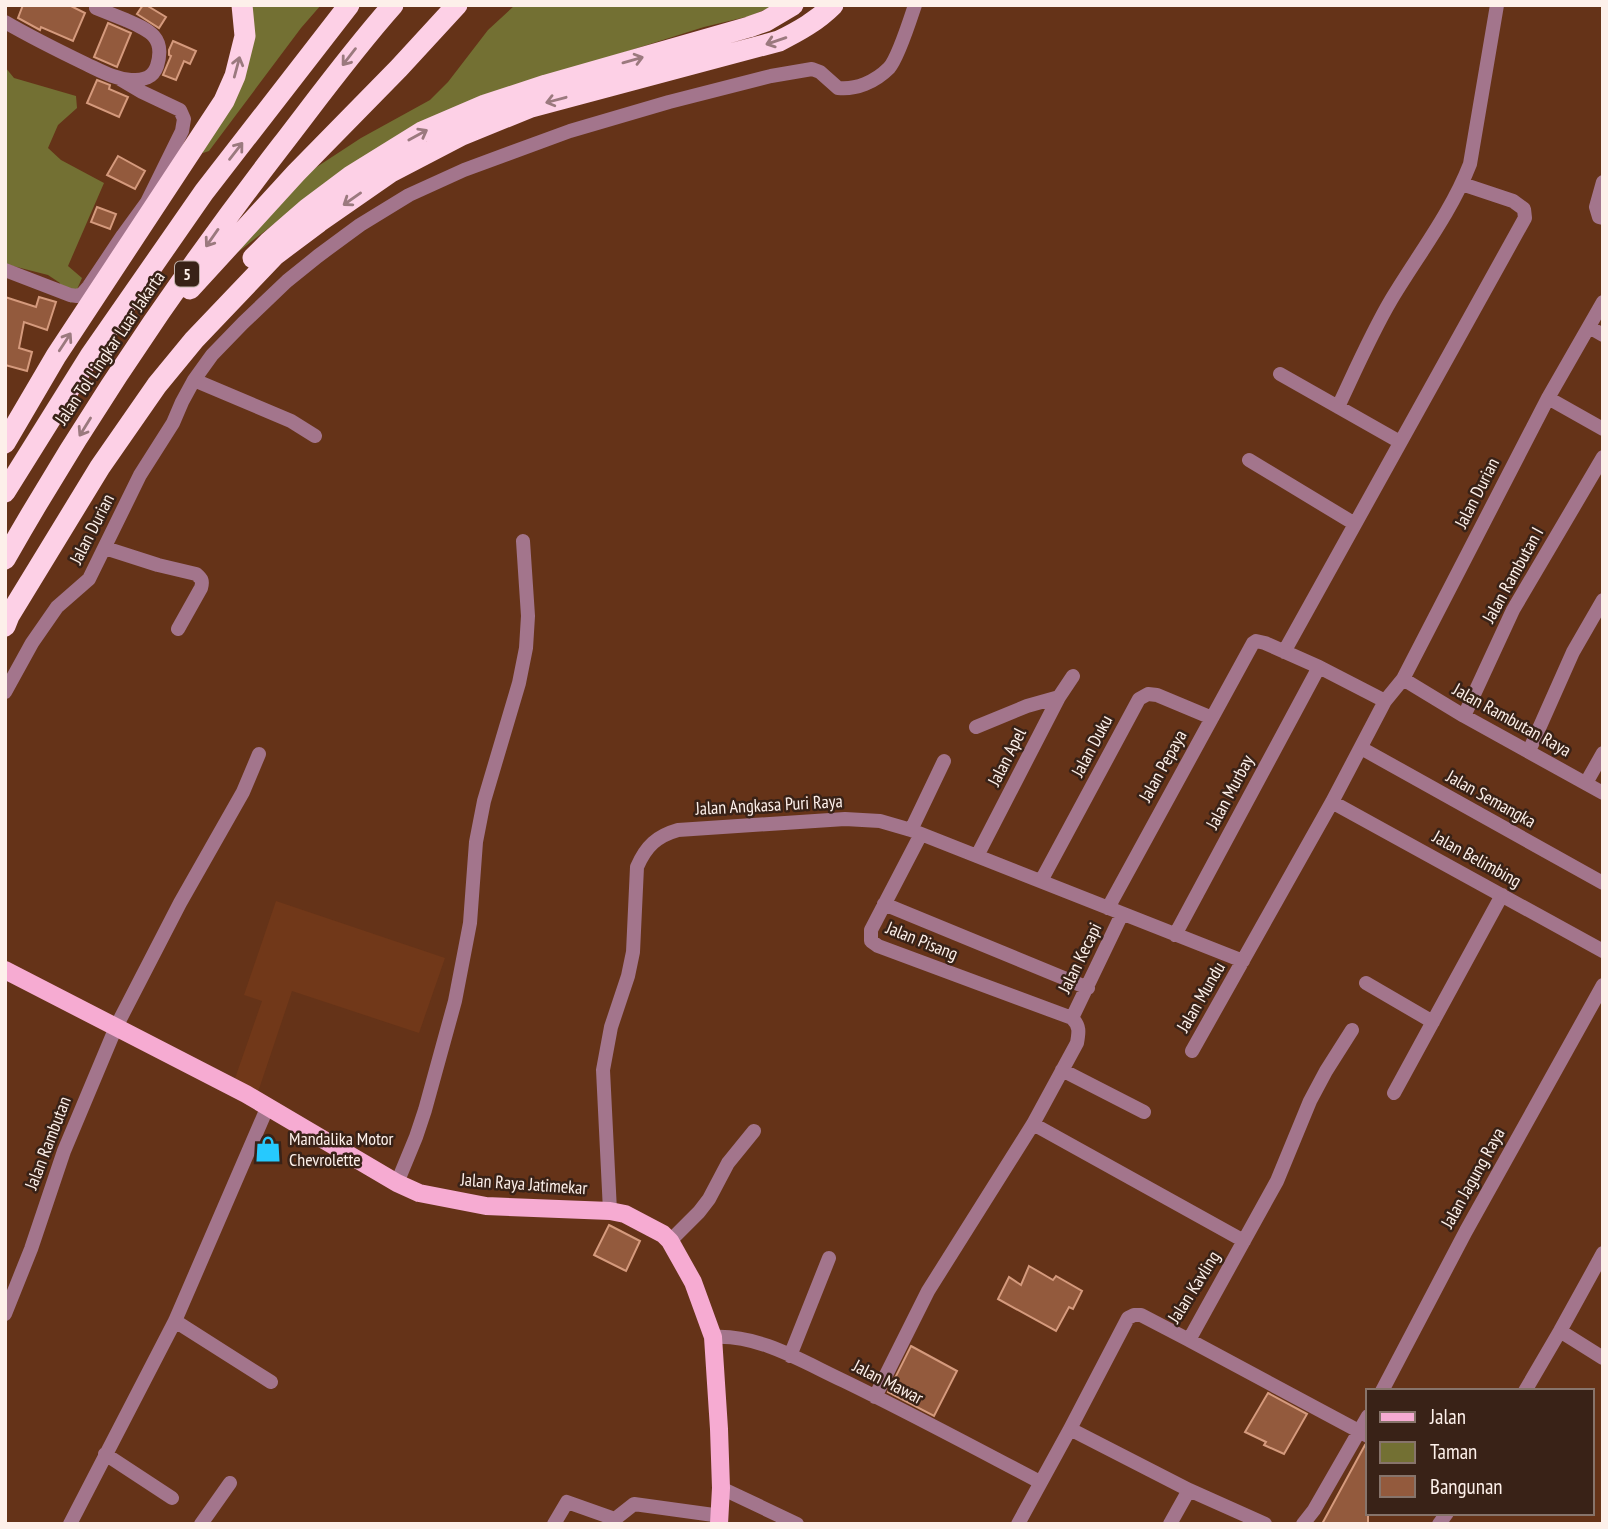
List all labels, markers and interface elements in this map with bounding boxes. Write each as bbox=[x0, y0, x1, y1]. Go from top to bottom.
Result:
one-way arrow bbox=[765, 36, 787, 48]
one-way arrow bbox=[342, 47, 357, 66]
one-way arrow bbox=[621, 53, 643, 66]
one-way arrow bbox=[231, 56, 244, 79]
one-way arrow bbox=[545, 94, 568, 107]
one-way arrow bbox=[408, 128, 428, 142]
one-way arrow bbox=[228, 142, 243, 161]
one-way arrow bbox=[343, 191, 362, 206]
one-way arrow bbox=[205, 228, 219, 247]
road number: 5 bbox=[175, 262, 199, 286]
street label: Jalan Tol Lingkar Luar Jakarta bbox=[49, 267, 170, 430]
one-way arrow bbox=[58, 333, 72, 353]
one-way arrow bbox=[77, 417, 92, 436]
street label: Jalan Durian bbox=[1449, 454, 1504, 533]
street label: Jalan Durian bbox=[64, 490, 119, 569]
street label: Jalan Rambutan I bbox=[1476, 523, 1548, 628]
street label: Jalan Rambutan Raya bbox=[1448, 677, 1575, 762]
street label: Jalan Duku bbox=[1065, 711, 1117, 782]
street label: Jalan Apel bbox=[982, 723, 1031, 791]
street label: Jalan Pepaya bbox=[1133, 726, 1192, 807]
street label: Jalan Murbay bbox=[1200, 751, 1259, 834]
street label: Jalan Semangka bbox=[1442, 764, 1540, 833]
street label: Jalan Angkasa Puri Raya bbox=[694, 789, 843, 820]
street label: Jalan Belimbing bbox=[1428, 824, 1526, 892]
street label: Jalan Pisang bbox=[882, 915, 962, 965]
street label: Jalan Kecapi bbox=[1052, 919, 1106, 998]
street label: Jalan Mundu bbox=[1171, 957, 1230, 1037]
street label: Jalan Rambutan bbox=[19, 1093, 76, 1194]
street label: Jalan Jagung Raya bbox=[1435, 1124, 1510, 1233]
place label: Mandalika Motor Chevrolette bbox=[289, 1127, 393, 1171]
shop icon: Mandalika Motor Chevrolette bbox=[253, 1134, 283, 1164]
street label: Jalan Raya Jatimekar bbox=[459, 1168, 588, 1199]
street label: Jalan Kavling bbox=[1162, 1246, 1225, 1328]
street label: Jalan Mawar bbox=[848, 1354, 927, 1409]
legend bbox=[1366, 1389, 1594, 1515]
text: Jalan bbox=[1429, 1403, 1466, 1430]
text: Taman bbox=[1430, 1438, 1477, 1465]
text: Bangunan bbox=[1430, 1473, 1503, 1500]

